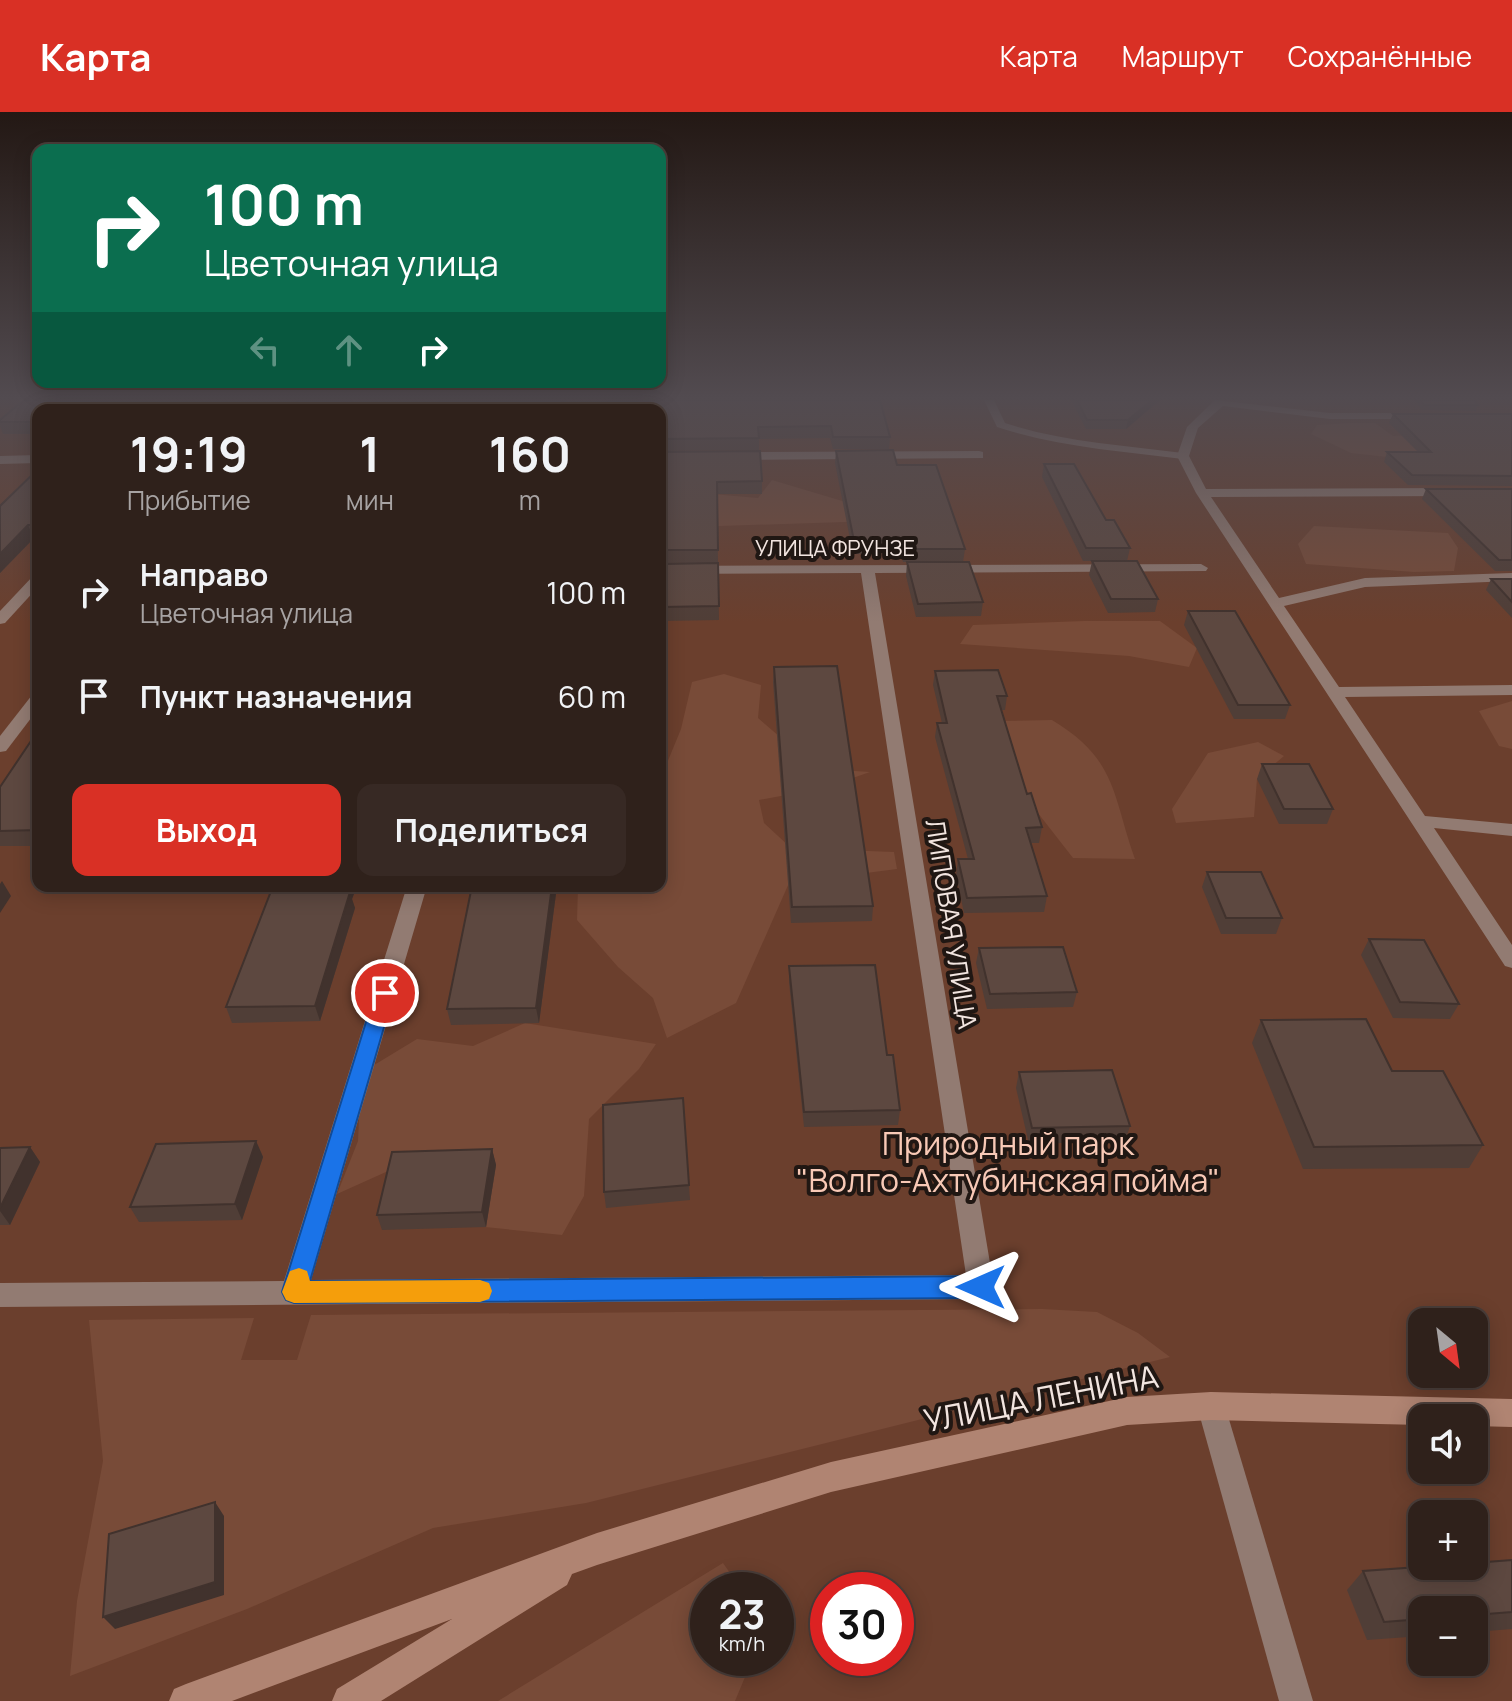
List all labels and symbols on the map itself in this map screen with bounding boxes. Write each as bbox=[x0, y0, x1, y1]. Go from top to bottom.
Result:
street label: УЛИЦА ФРУНЗЕ bbox=[755, 533, 915, 563]
street label: ЛИПОВАЯ УЛИЦА bbox=[918, 816, 986, 1032]
pin bbox=[351, 959, 419, 1027]
park label: Природный парк "Волго-Ахтубинская пойма" bbox=[796, 1121, 1220, 1202]
position arrow bbox=[939, 1245, 1023, 1329]
north arrow bbox=[1408, 1308, 1488, 1388]
street label: УЛИЦА ЛЕНИНА bbox=[920, 1354, 1162, 1442]
speed limit sign: 30 bbox=[810, 1572, 914, 1676]

